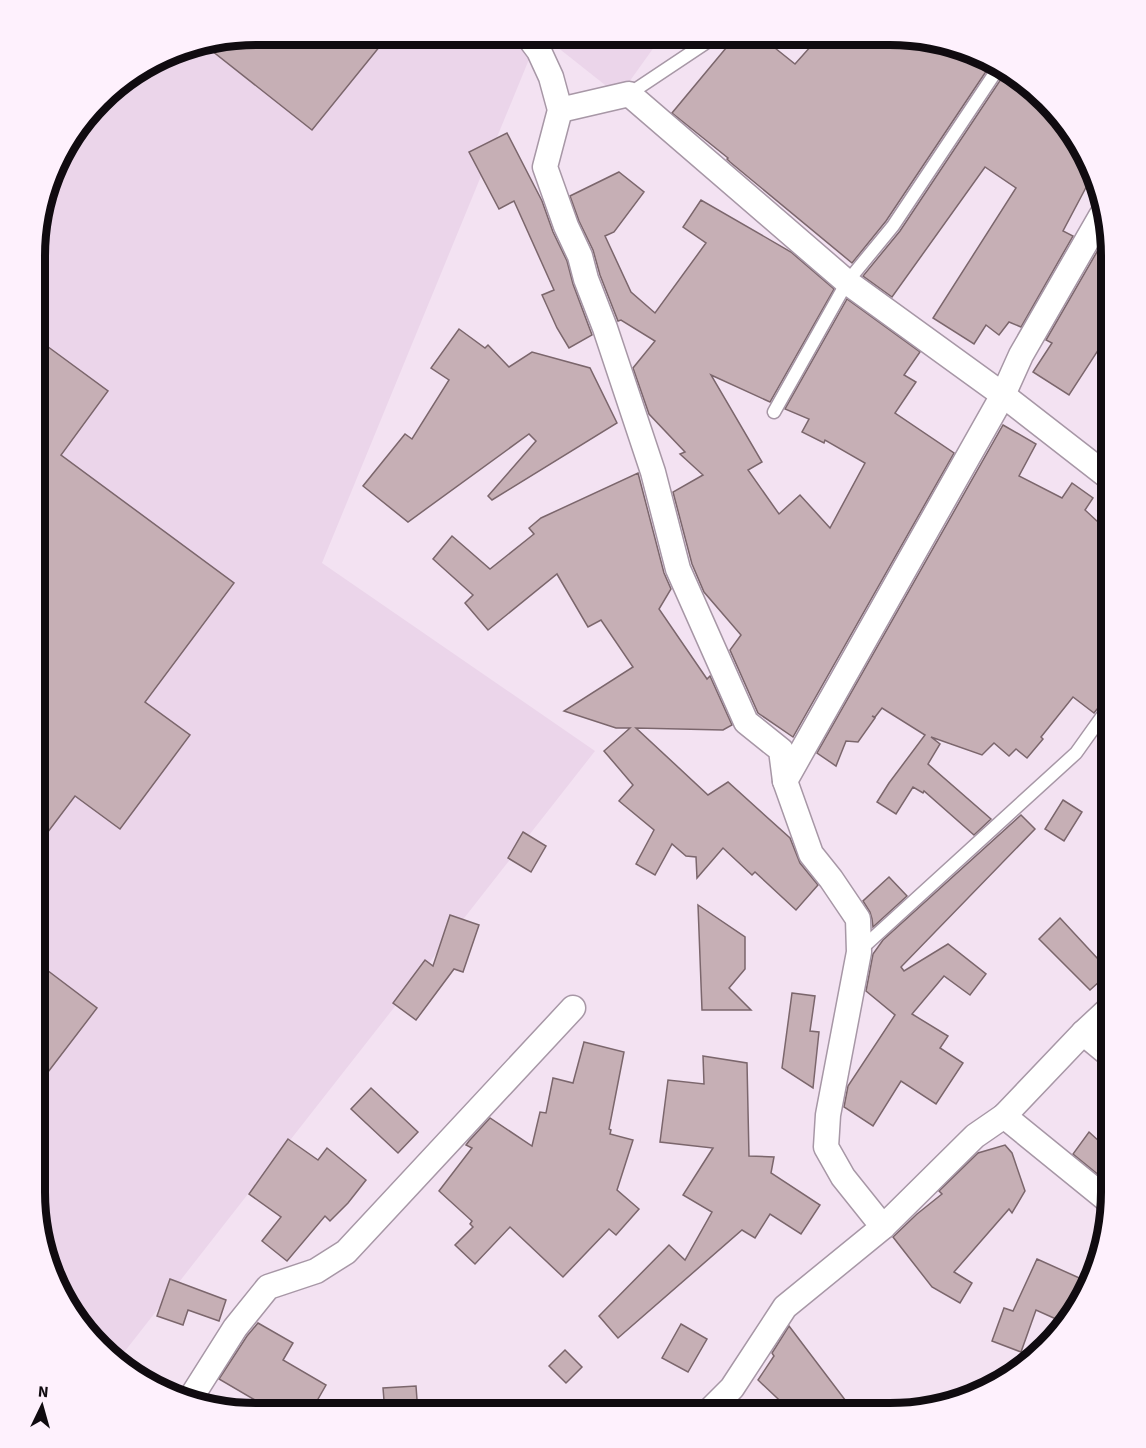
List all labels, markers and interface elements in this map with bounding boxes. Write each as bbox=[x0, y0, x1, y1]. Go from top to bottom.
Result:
north arrow bbox=[12, 1376, 72, 1436]
text: N bbox=[37, 1381, 49, 1403]

